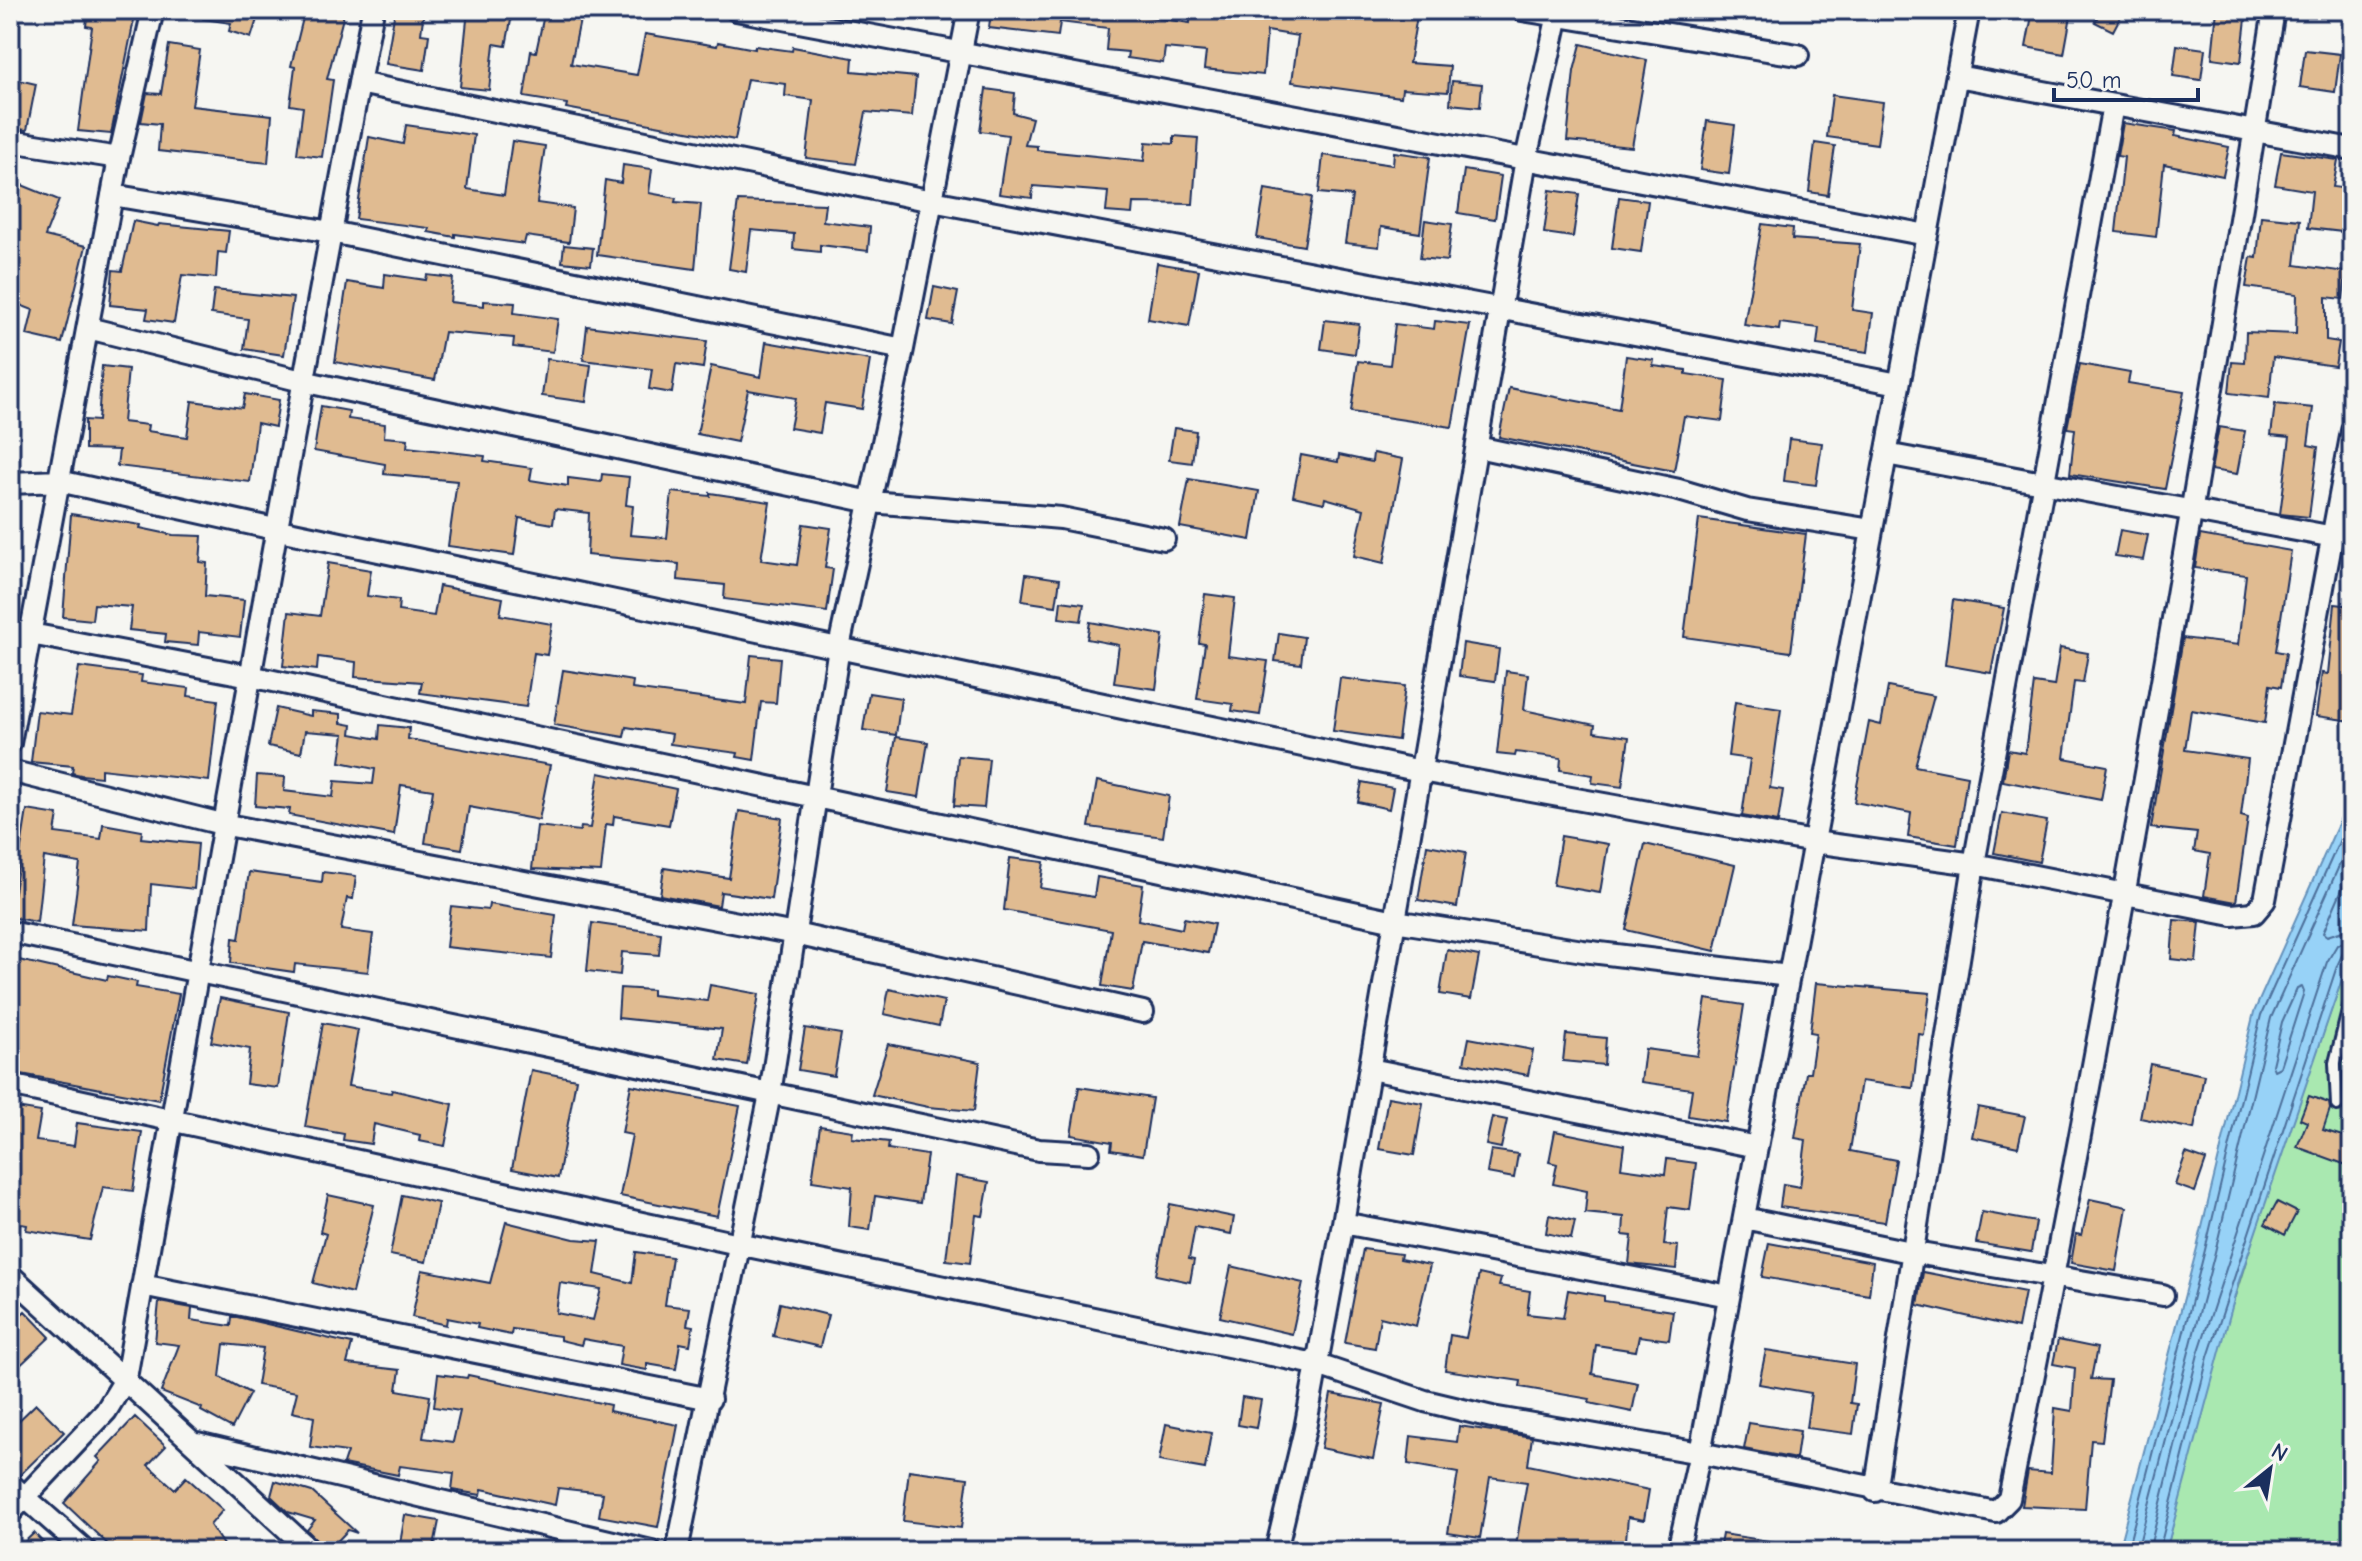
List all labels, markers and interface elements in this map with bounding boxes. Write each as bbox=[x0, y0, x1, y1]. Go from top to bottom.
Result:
scale bar bbox=[2054, 52, 2198, 102]
text: 50 m bbox=[2066, 66, 2122, 94]
north arrow bbox=[2230, 1429, 2310, 1509]
text: N bbox=[2267, 1438, 2292, 1467]

